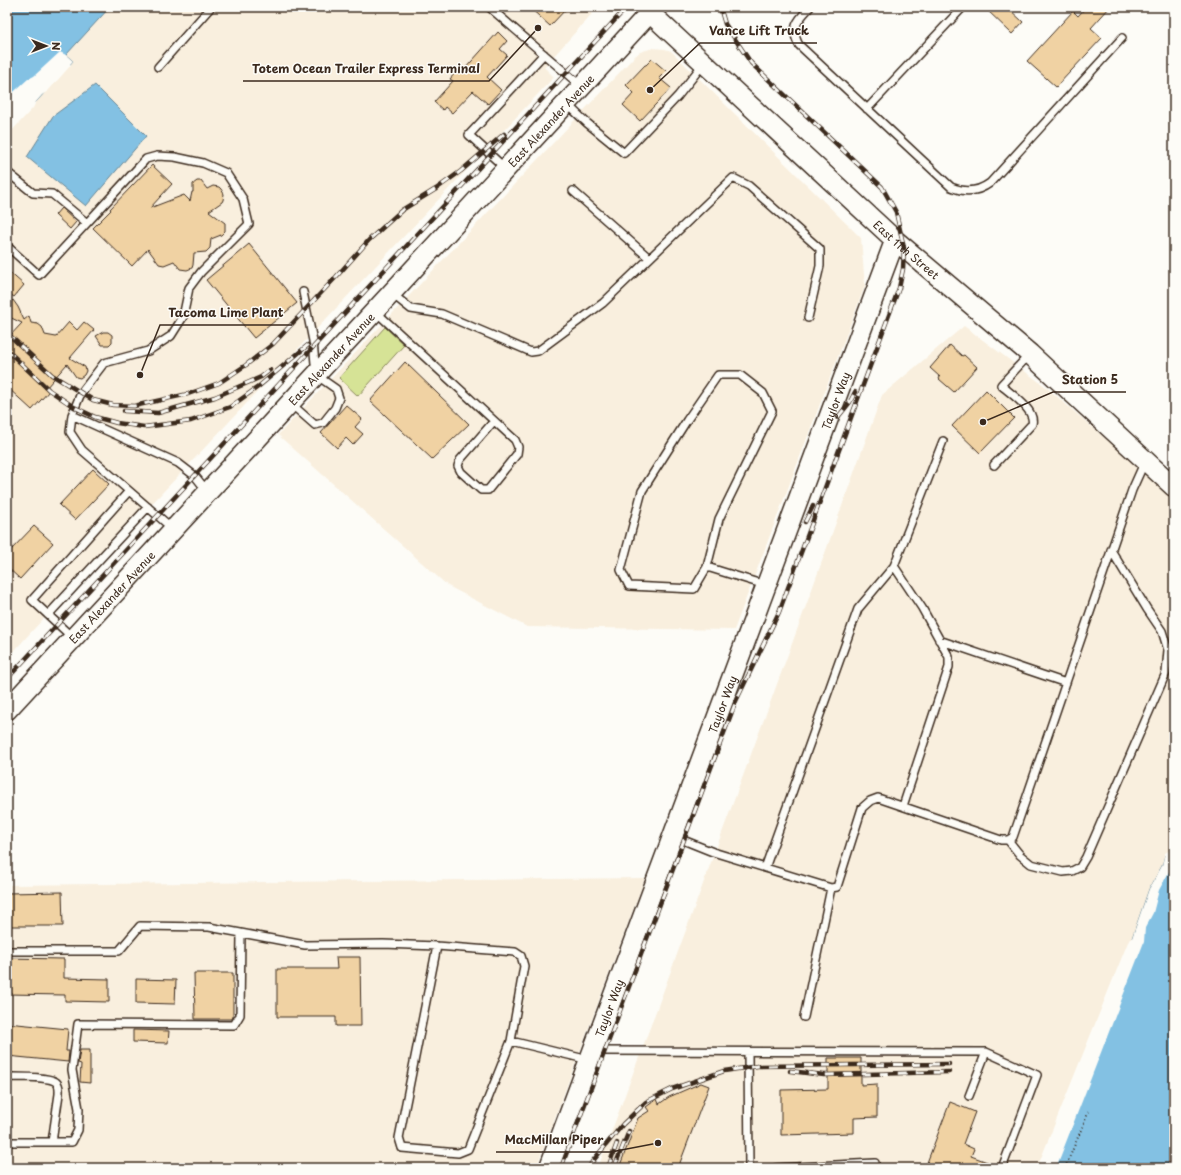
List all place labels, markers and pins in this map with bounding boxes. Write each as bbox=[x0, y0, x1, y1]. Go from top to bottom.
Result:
callout: Vance Lift Truck bbox=[700, 19, 817, 43]
callout: Totem Ocean Trailer Express Terminal bbox=[243, 57, 489, 81]
callout: Tacoma Lime Plant bbox=[160, 301, 292, 325]
callout: Station 5 bbox=[1053, 368, 1126, 392]
callout: MacMillan Piper bbox=[496, 1128, 611, 1152]

